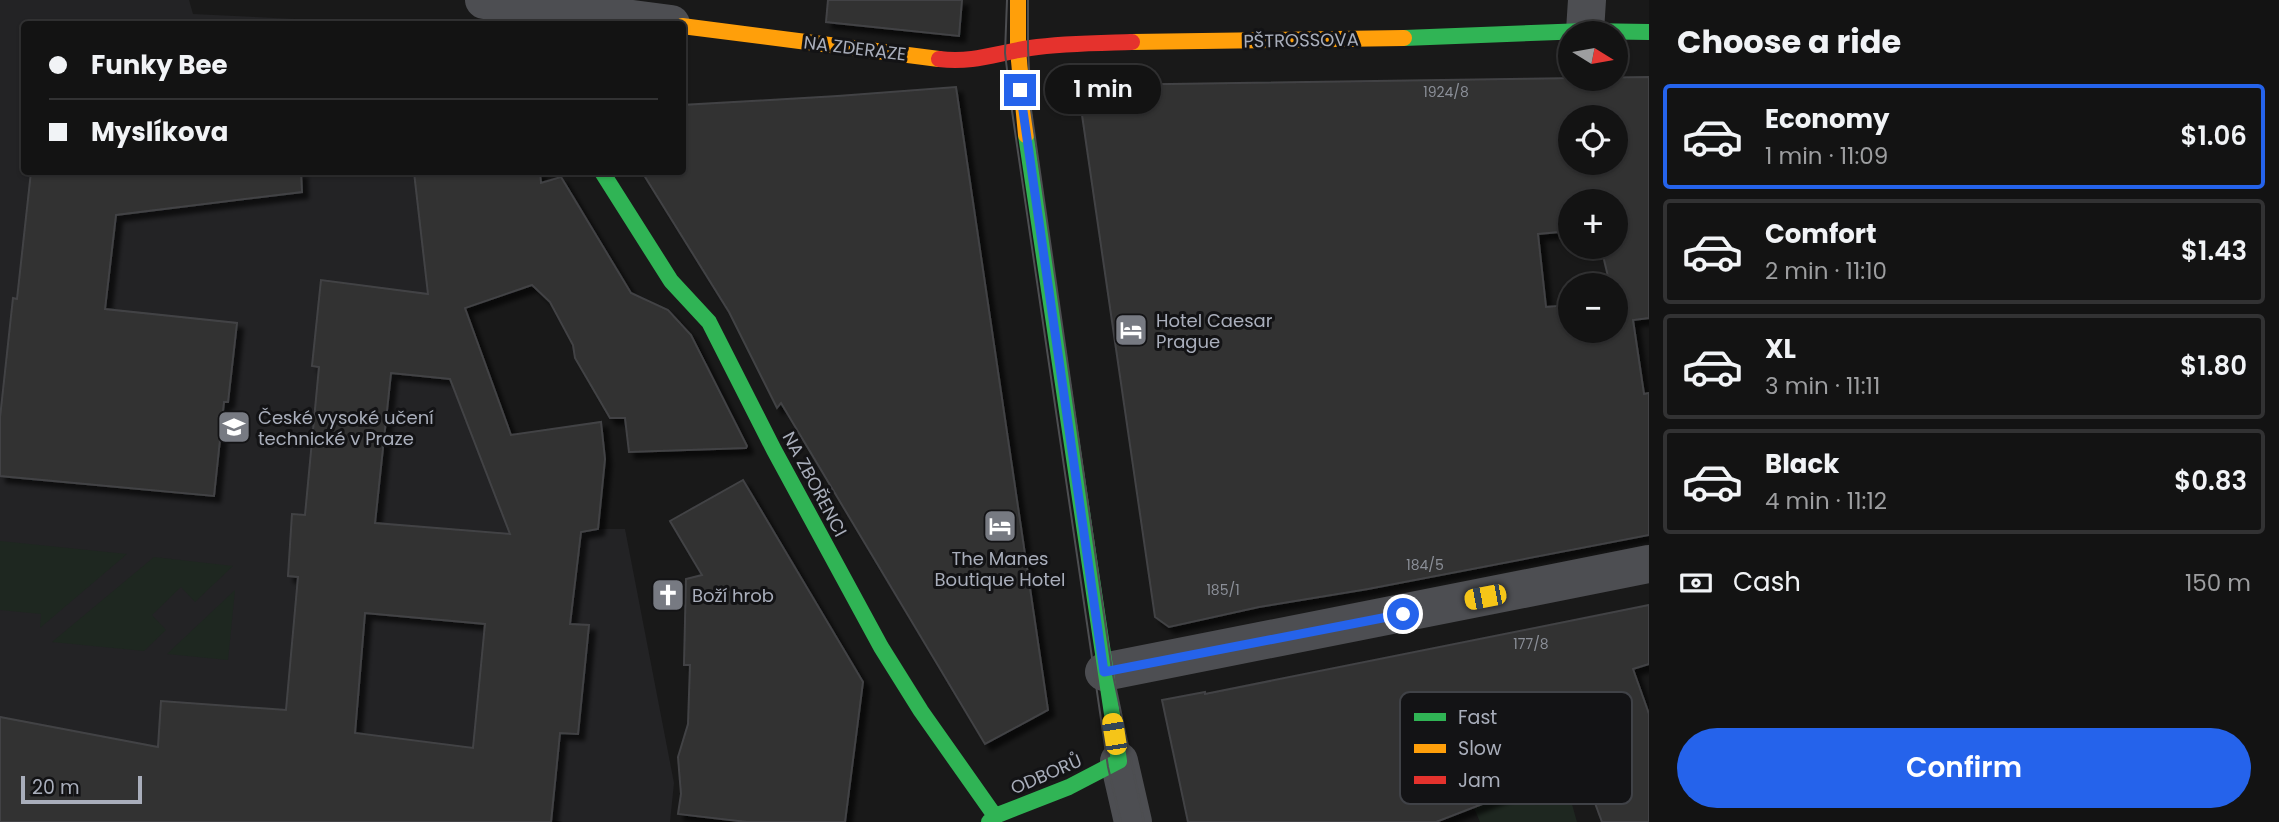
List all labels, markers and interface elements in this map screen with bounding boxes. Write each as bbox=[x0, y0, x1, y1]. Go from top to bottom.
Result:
text: Choose a ride bbox=[1677, 19, 1901, 64]
north arrow bbox=[1558, 21, 1628, 91]
map controls bbox=[1558, 21, 1628, 343]
street label: PŠTROSSOVA bbox=[1243, 26, 1359, 54]
street label: NA ZDERAZE bbox=[802, 29, 908, 67]
text: Funky Bee bbox=[91, 47, 227, 83]
callout: 1 min bbox=[1044, 66, 1160, 114]
text: 1 min bbox=[1073, 73, 1133, 105]
route end bbox=[1004, 74, 1036, 106]
house number: 1924/8 bbox=[1423, 82, 1469, 102]
text: Economy bbox=[1765, 101, 1889, 137]
button: locate bbox=[1558, 105, 1628, 175]
icon: car bbox=[1681, 105, 1744, 168]
text: Myslíkova bbox=[91, 114, 228, 150]
text: $1.06 bbox=[2180, 118, 2247, 154]
text: 1 min · 11:09 bbox=[1765, 140, 1888, 172]
button: + bbox=[1558, 189, 1628, 259]
text: Comfort bbox=[1765, 216, 1877, 252]
icon: car bbox=[1681, 220, 1744, 283]
text: $1.43 bbox=[2181, 233, 2247, 269]
text: 2 min · 11:10 bbox=[1765, 255, 1887, 287]
button: − bbox=[1558, 273, 1628, 343]
place label: Hotel Caesar Prague bbox=[1156, 308, 1273, 354]
hotel icon: Hotel Caesar Prague bbox=[1112, 311, 1150, 349]
text: XL bbox=[1765, 331, 1796, 367]
icon: car bbox=[1681, 335, 1744, 398]
text: $1.80 bbox=[2180, 348, 2247, 384]
text: 3 min · 11:11 bbox=[1765, 370, 1880, 402]
place label: České vysoké učení technické v Praze bbox=[258, 405, 434, 451]
school or university icon: České vysoké učení technické v Praze bbox=[215, 408, 253, 446]
street label: NA ZBOŘENCI bbox=[777, 427, 853, 541]
text: Black bbox=[1765, 446, 1839, 482]
icon: car bbox=[1681, 450, 1744, 513]
text: $0.83 bbox=[2174, 463, 2247, 499]
text: 4 min · 11:12 bbox=[1765, 485, 1887, 517]
hotel icon: The Manes Boutique Hotel bbox=[981, 507, 1019, 545]
place label: The Manes Boutique Hotel bbox=[935, 546, 1065, 592]
house number: 184/5 bbox=[1406, 555, 1444, 575]
icon: cash bbox=[1677, 564, 1715, 602]
text: Cash bbox=[1733, 564, 1801, 600]
text: 150 m bbox=[2185, 567, 2251, 599]
church icon: Boží hrob bbox=[649, 576, 687, 614]
house number: 185/1 bbox=[1206, 580, 1240, 600]
place label: Boží hrob bbox=[692, 583, 774, 608]
car bbox=[1463, 583, 1508, 611]
route start bbox=[1387, 598, 1419, 630]
house number: 177/8 bbox=[1513, 634, 1549, 654]
legend bbox=[1400, 692, 1632, 804]
text: Fast bbox=[1458, 704, 1497, 731]
car bbox=[1101, 712, 1128, 756]
button: Confirm bbox=[1677, 728, 2251, 808]
text: Slow bbox=[1458, 735, 1502, 762]
street label: ODBORŮ bbox=[1007, 748, 1085, 800]
text: Jam bbox=[1458, 767, 1500, 794]
scale bar bbox=[21, 773, 142, 805]
text: 20 m bbox=[32, 774, 80, 801]

